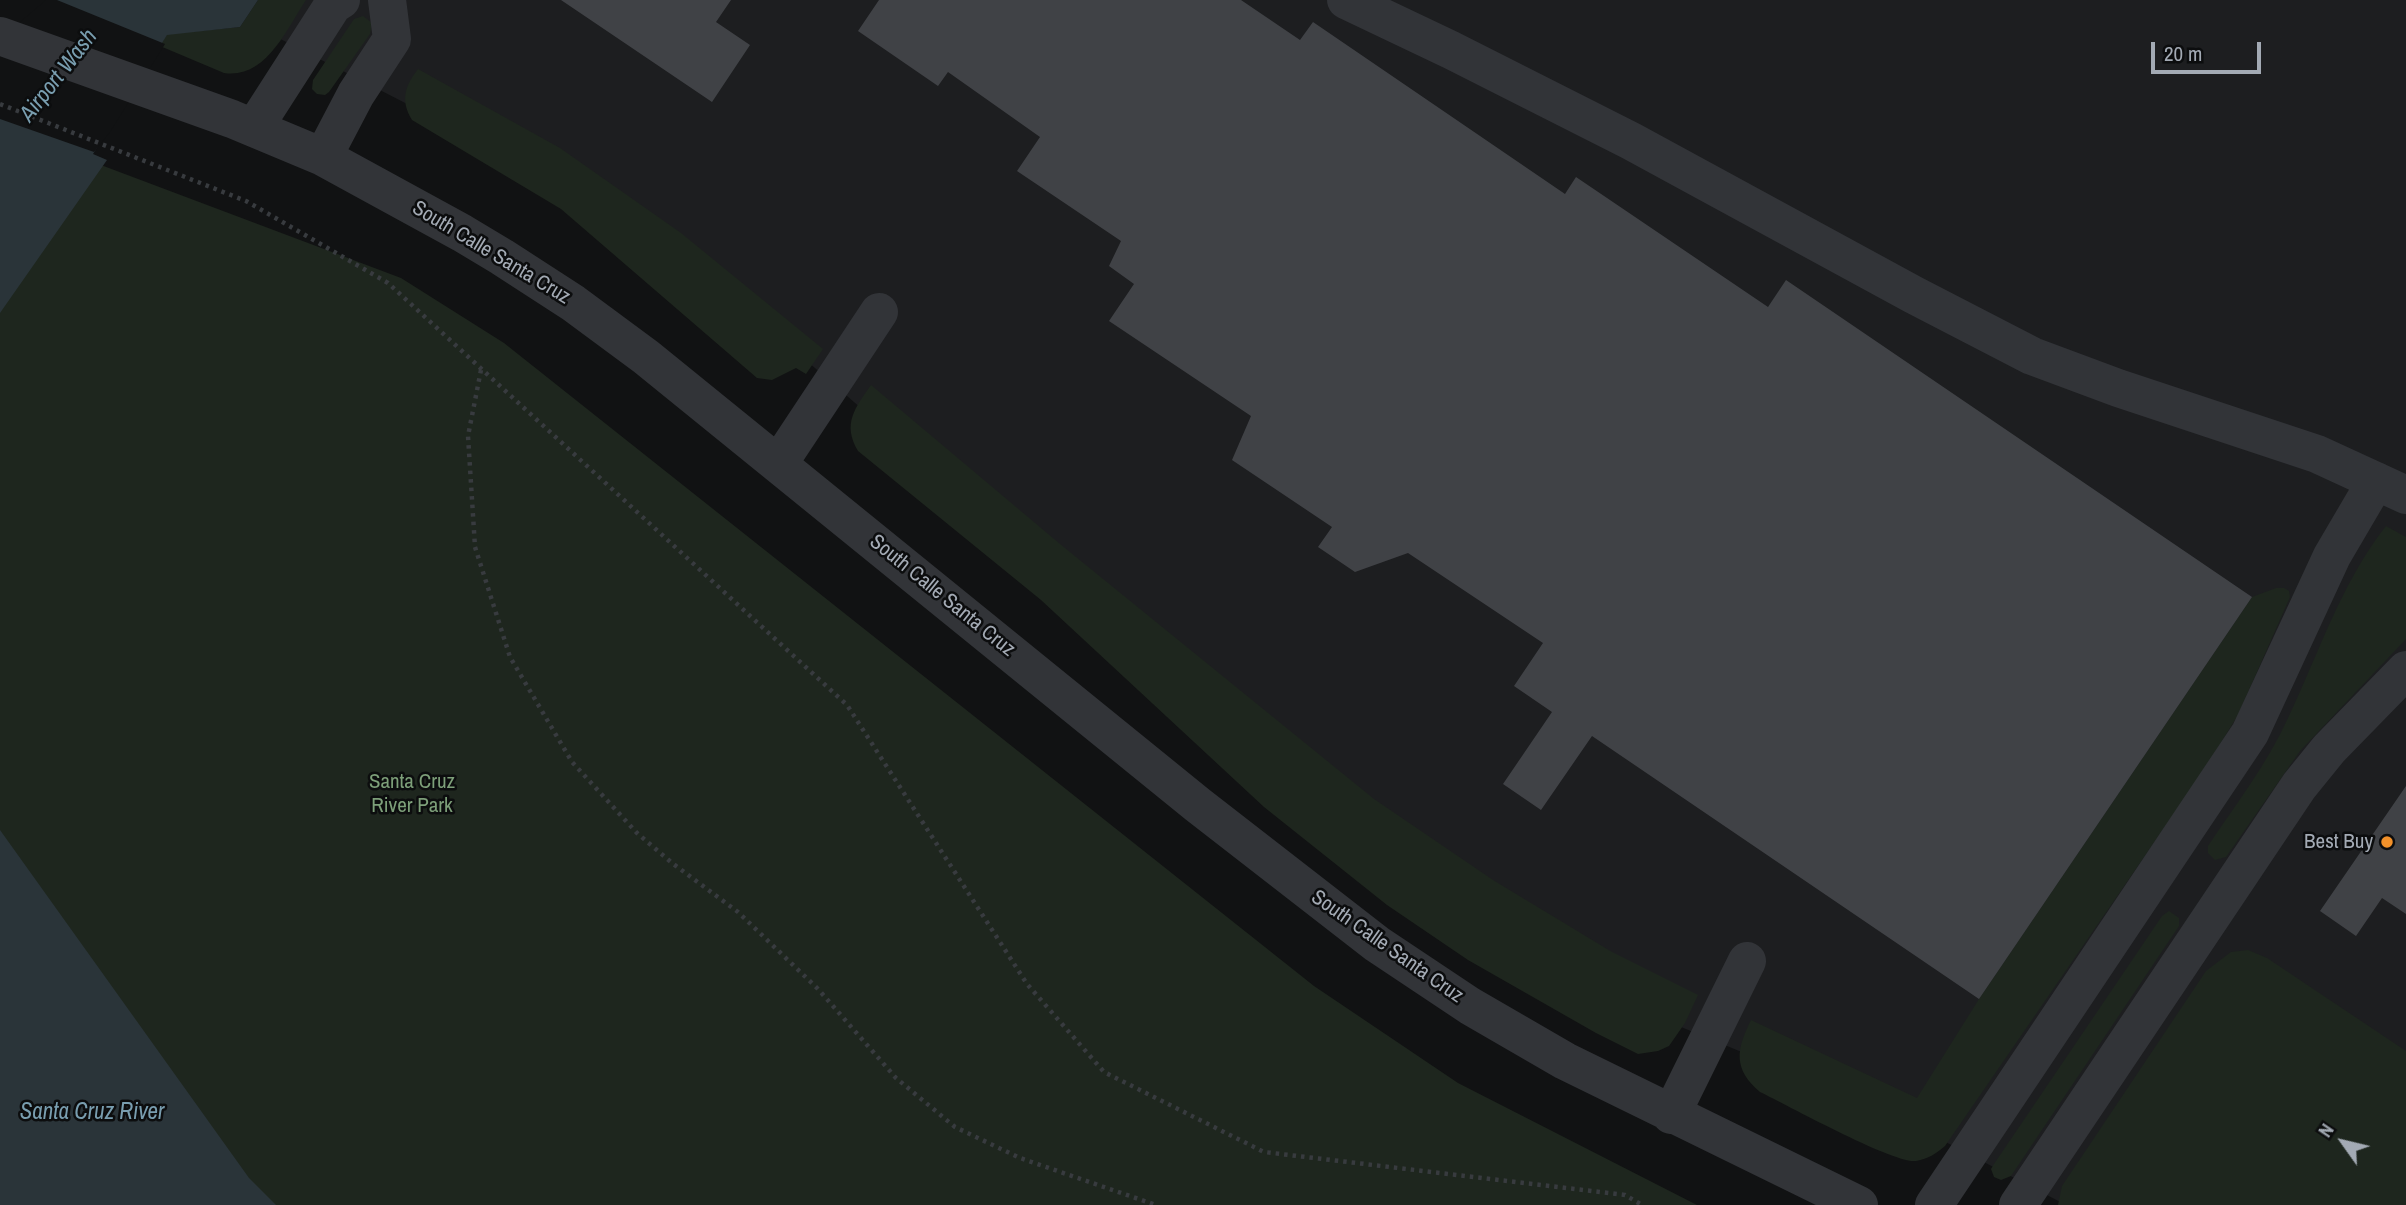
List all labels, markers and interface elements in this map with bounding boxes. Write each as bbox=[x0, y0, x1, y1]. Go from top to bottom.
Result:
water label: Airport Wash bbox=[14, 24, 104, 128]
scale bar bbox=[2154, 28, 2264, 72]
text: 20 m bbox=[2164, 39, 2202, 68]
street label: South Calle Santa Cruz bbox=[407, 196, 575, 310]
street label: South Calle Santa Cruz bbox=[864, 530, 1020, 662]
park label: Santa Cruz River Park bbox=[369, 769, 455, 819]
place label: Best Buy bbox=[2304, 829, 2373, 855]
marker: Best Buy bbox=[2379, 834, 2395, 850]
street label: South Calle Santa Cruz bbox=[1306, 885, 1468, 1009]
water label: Santa Cruz River bbox=[20, 1099, 164, 1127]
north arrow bbox=[2308, 1107, 2378, 1177]
text: N bbox=[2312, 1118, 2340, 1142]

